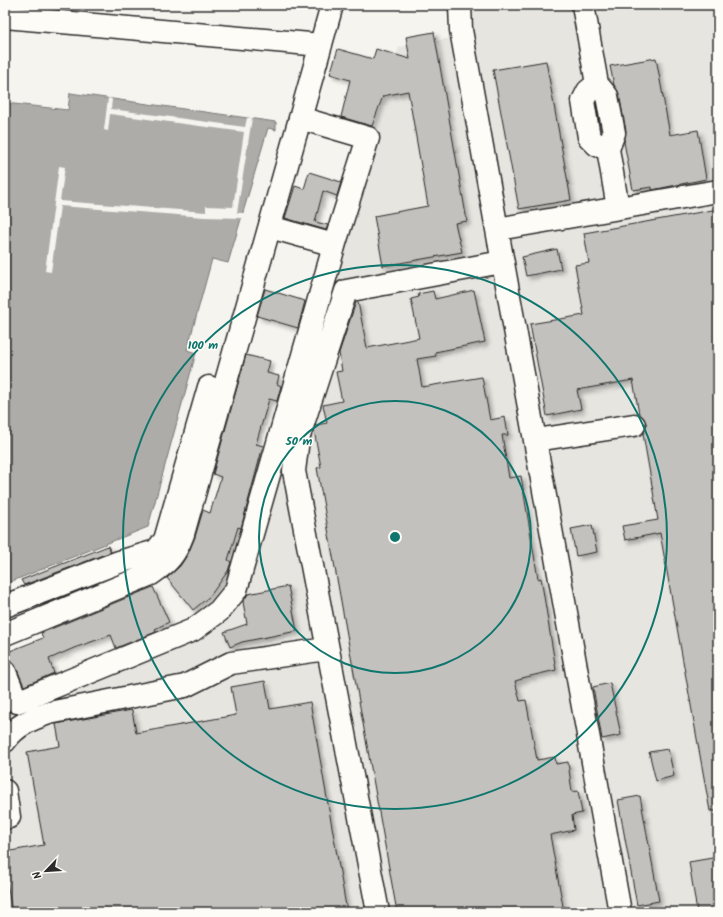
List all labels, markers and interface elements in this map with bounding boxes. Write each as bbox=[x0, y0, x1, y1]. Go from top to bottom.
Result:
text: 100 m bbox=[188, 336, 218, 355]
text: 50 m bbox=[285, 432, 313, 451]
centre of rings bbox=[388, 530, 402, 544]
north arrow bbox=[26, 851, 66, 891]
text: N bbox=[28, 868, 47, 882]

